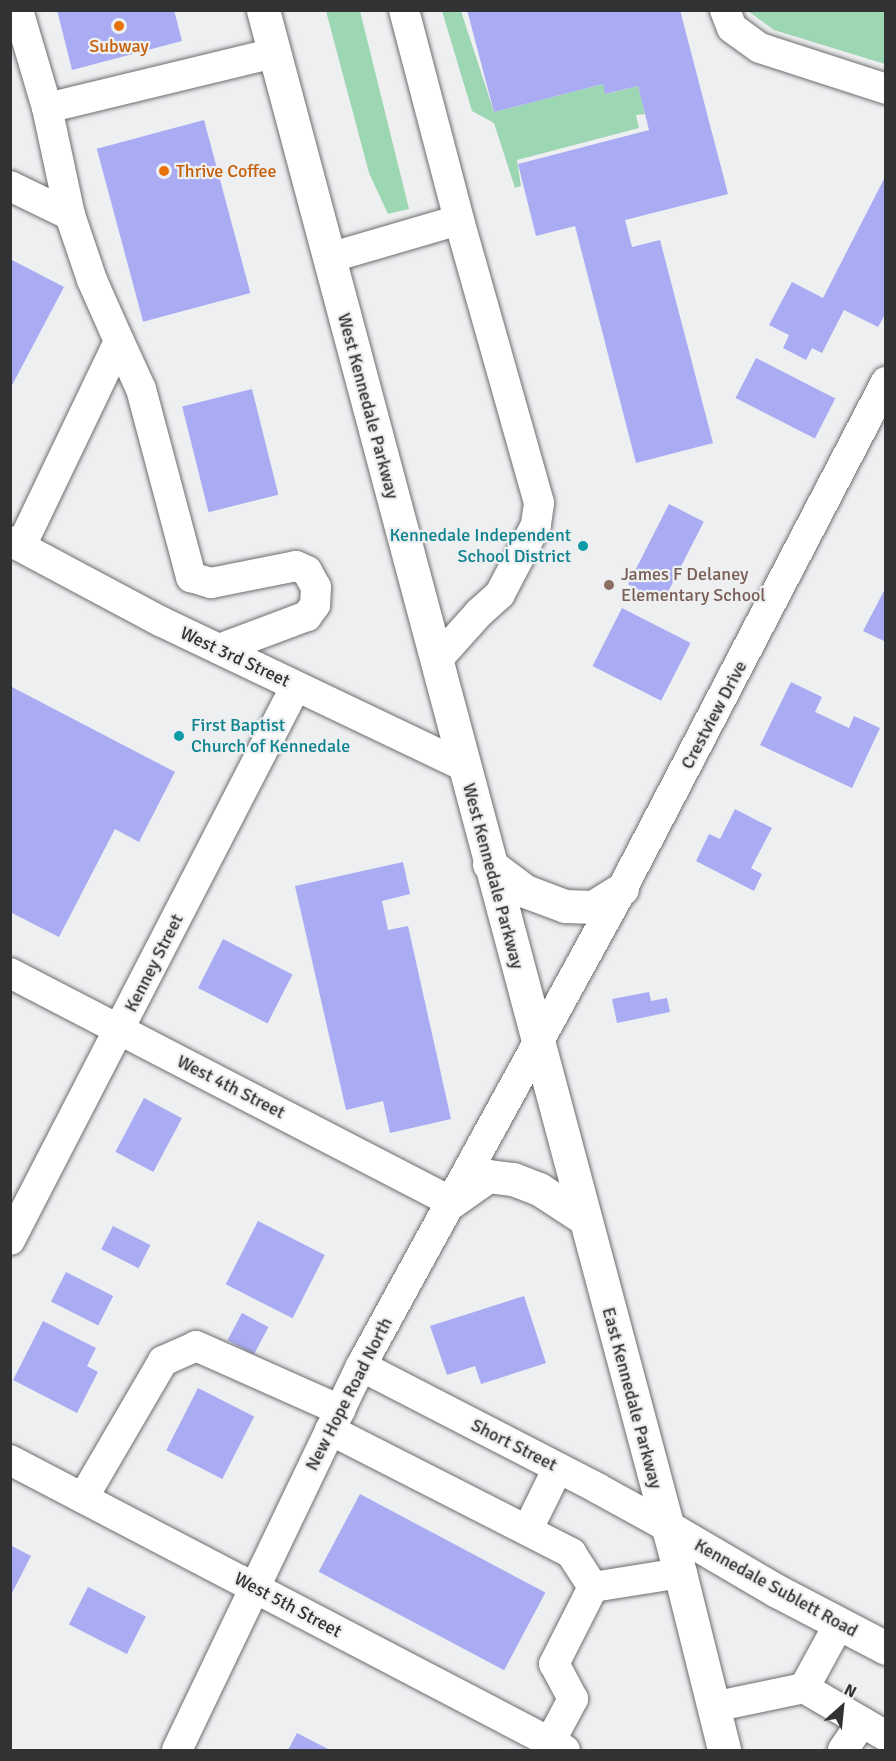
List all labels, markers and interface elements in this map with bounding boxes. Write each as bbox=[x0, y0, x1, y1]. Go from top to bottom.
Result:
marker: Subway bbox=[112, 19, 126, 33]
place label: Subway bbox=[89, 35, 149, 57]
place label: Thrive Coffee bbox=[176, 160, 277, 182]
marker: Thrive Coffee bbox=[157, 164, 171, 178]
street label: West Kennedale Parkway bbox=[333, 311, 403, 501]
place label: Kennedale Independent School District bbox=[389, 525, 571, 568]
marker: Kennedale Independent School District bbox=[576, 539, 590, 553]
place label: James F Delaney Elementary School bbox=[621, 564, 766, 606]
marker: James F Delaney Elementary School bbox=[602, 578, 616, 592]
street label: West 3rd Street bbox=[177, 622, 293, 692]
street label: Crestview Drive bbox=[676, 657, 752, 773]
place label: First Baptist Church of Kennedale bbox=[191, 715, 350, 758]
marker: First Baptist Church of Kennedale bbox=[172, 729, 186, 743]
street label: West Kennedale Parkway bbox=[458, 781, 528, 971]
street label: Kenney Street bbox=[120, 910, 188, 1016]
street label: West 4th Street bbox=[173, 1050, 289, 1124]
street label: East Kennedale Parkway bbox=[597, 1305, 667, 1491]
street label: New Hope Road North bbox=[301, 1314, 397, 1474]
street label: Short Street bbox=[468, 1414, 560, 1476]
street label: Kennedale Sublett Road bbox=[691, 1534, 861, 1642]
street label: West 5th Street bbox=[231, 1568, 345, 1642]
north arrow bbox=[812, 1677, 872, 1737]
text: N bbox=[841, 1680, 860, 1702]

